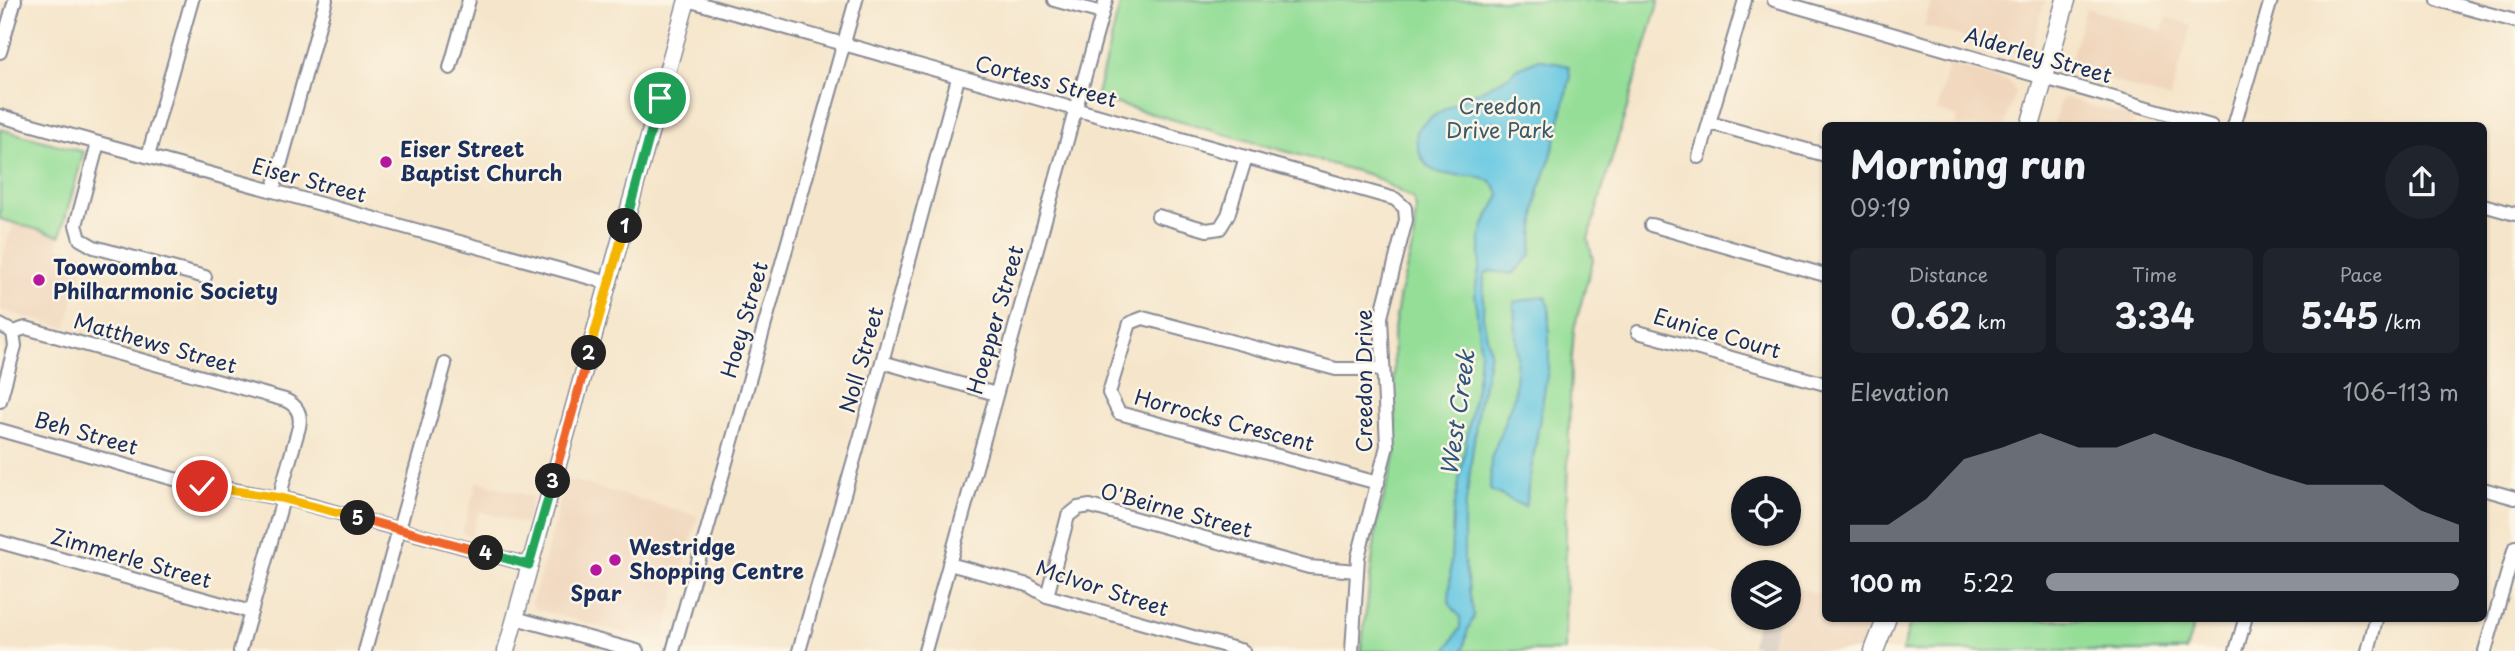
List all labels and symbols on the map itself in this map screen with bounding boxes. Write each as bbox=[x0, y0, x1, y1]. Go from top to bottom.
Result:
street label: Alderley Street bbox=[1961, 18, 2116, 90]
street label: Cortess Street bbox=[972, 46, 1121, 114]
pin bbox=[630, 68, 690, 128]
park label: Creedon Drive Park bbox=[1446, 89, 1554, 145]
place label: Eiser Street Baptist Church bbox=[400, 132, 563, 188]
street label: Eiser Street bbox=[249, 148, 370, 210]
marker: Eiser Street Baptist Church bbox=[378, 154, 394, 170]
pin: 1 bbox=[608, 208, 642, 244]
street label: Hoepper Street bbox=[958, 241, 1031, 398]
place label: Toowoomba Philharmonic Society bbox=[53, 250, 278, 306]
street label: Hoey Street bbox=[711, 257, 775, 381]
marker: Toowoomba Philharmonic Society bbox=[31, 272, 47, 288]
street label: Eunice Court bbox=[1650, 299, 1785, 366]
street label: Noll Street bbox=[830, 303, 890, 416]
street label: Matthews Street bbox=[70, 304, 241, 381]
street label: Creedon Drive bbox=[1347, 309, 1379, 453]
pin: 2 bbox=[572, 336, 606, 370]
water label: West Creek bbox=[1430, 347, 1483, 478]
street label: Horrocks Crescent bbox=[1131, 380, 1318, 458]
street label: Beh Street bbox=[31, 402, 142, 462]
pin bbox=[172, 456, 232, 516]
pin: 3 bbox=[536, 463, 570, 498]
street label: O'Beirne Street bbox=[1097, 473, 1256, 545]
pin: 5 bbox=[340, 500, 376, 536]
street label: Zimmerle Street bbox=[47, 519, 216, 595]
place label: Westridge Shopping Centre bbox=[629, 530, 804, 586]
pin: 4 bbox=[468, 536, 504, 570]
street label: McIvor Street bbox=[1032, 551, 1173, 624]
marker: Westridge Shopping Centre bbox=[607, 552, 623, 568]
marker: Spar bbox=[588, 562, 604, 578]
place label: Spar bbox=[570, 576, 622, 608]

